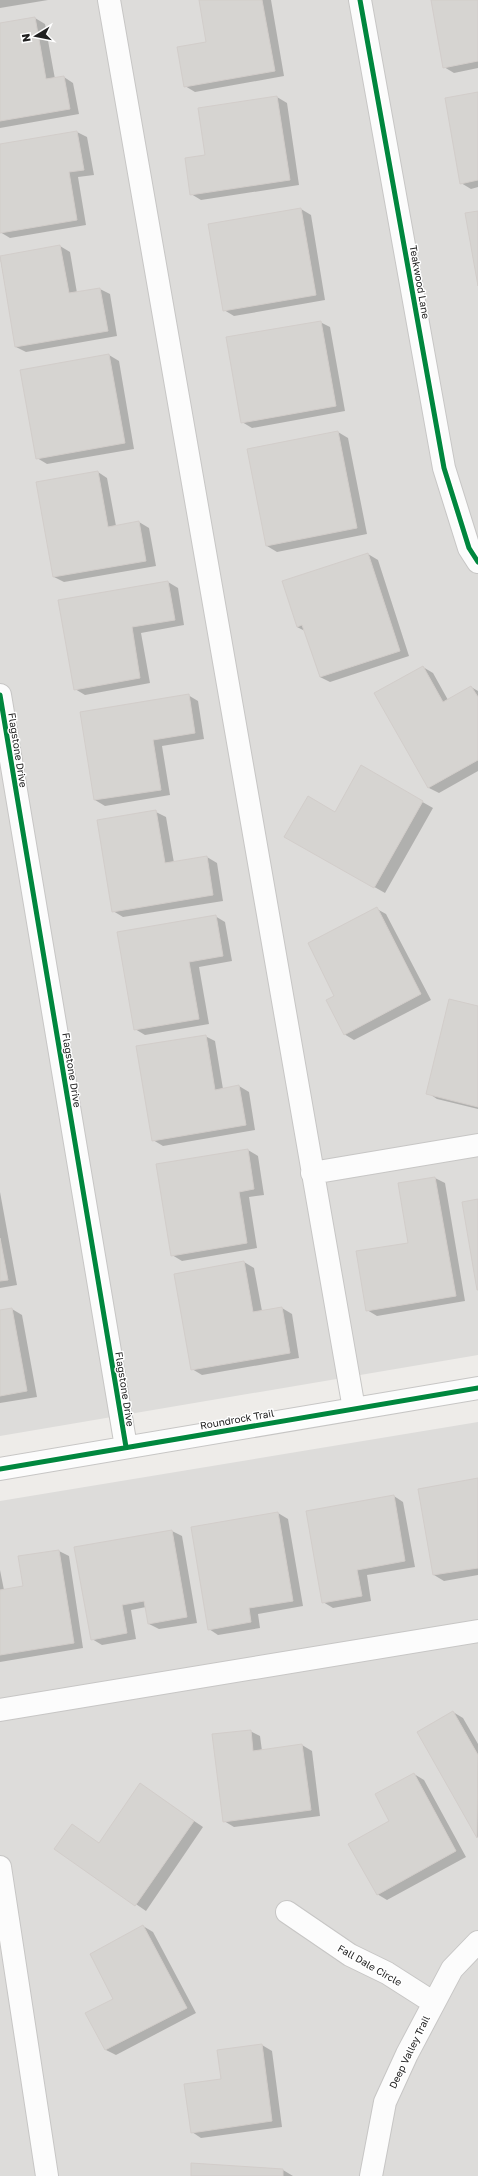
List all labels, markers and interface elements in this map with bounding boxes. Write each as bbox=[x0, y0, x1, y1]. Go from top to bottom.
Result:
north arrow bbox=[16, 16, 56, 56]
text: N bbox=[19, 33, 33, 43]
street label: Teakwood Lane bbox=[408, 244, 432, 320]
street label: Flagstone Drive bbox=[6, 712, 30, 788]
street label: Flagstone Drive bbox=[60, 1032, 84, 1108]
street label: Flagstone Drive bbox=[113, 1351, 137, 1427]
street label: Roundrock Trail bbox=[199, 1407, 275, 1431]
street label: Fall Dale Circle bbox=[336, 1942, 404, 1988]
street label: Deep Valley Trail bbox=[386, 2014, 432, 2090]

